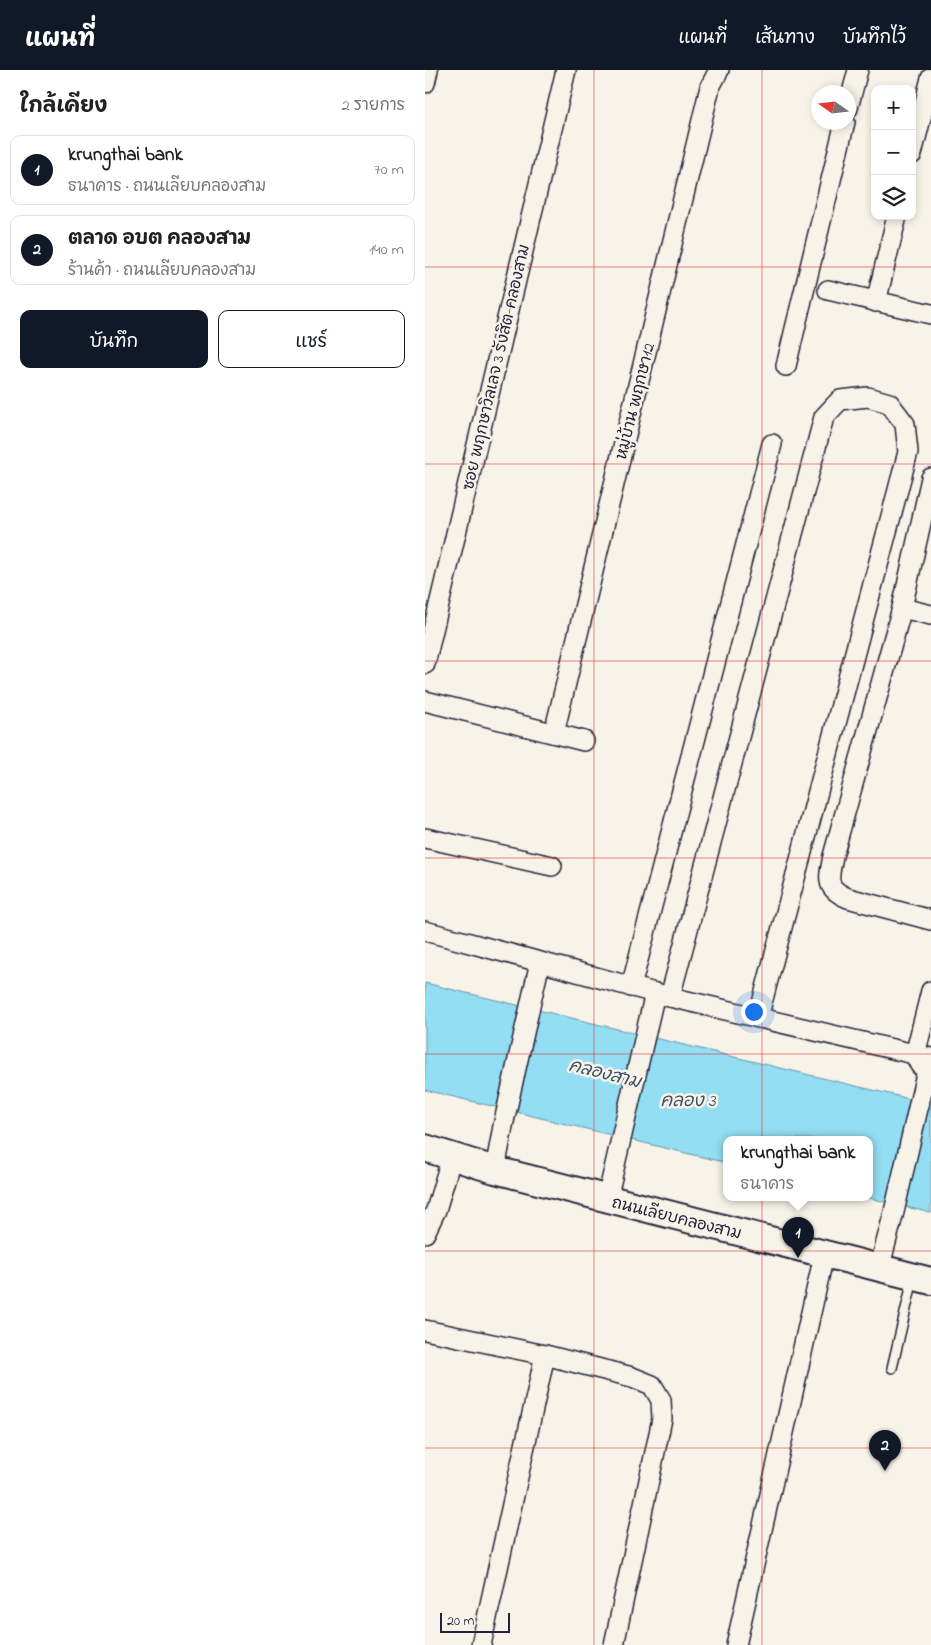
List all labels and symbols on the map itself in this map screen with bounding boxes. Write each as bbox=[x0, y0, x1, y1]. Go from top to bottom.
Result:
north arrow bbox=[811, 85, 856, 130]
street label: ซอย พฤกษาวิลเลจ 3 รังสิต-คลองสาม bbox=[457, 242, 537, 493]
street label: หมู่บ้าน พฤกษา12 bbox=[609, 340, 662, 462]
your location bbox=[741, 999, 767, 1025]
water label: คลองสาม bbox=[566, 1053, 645, 1097]
water label: คลอง 3 bbox=[660, 1089, 716, 1115]
street label: ถนนเลียบคลองสาม bbox=[609, 1191, 744, 1247]
pin: 1 bbox=[782, 1217, 814, 1258]
pin: 2 bbox=[869, 1430, 901, 1471]
scale bar bbox=[440, 1610, 510, 1633]

